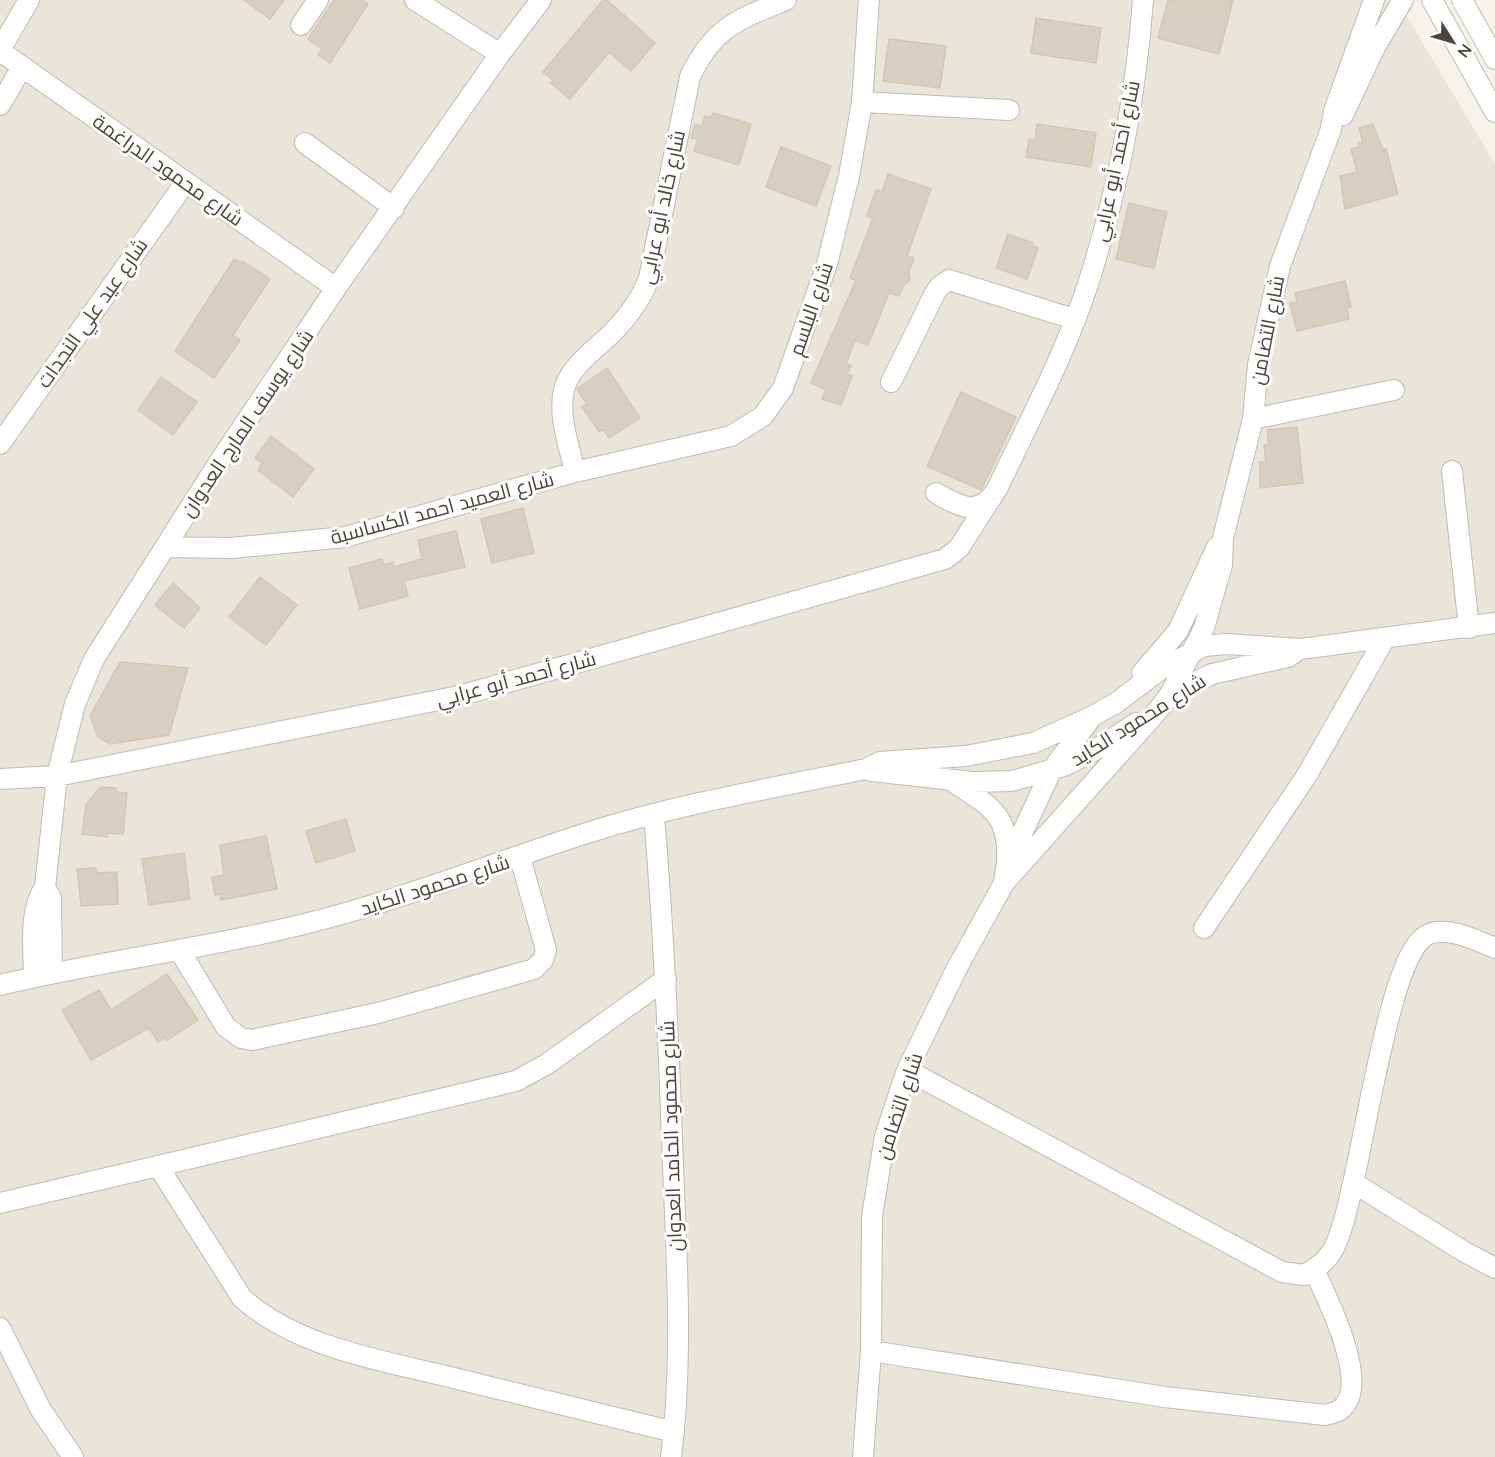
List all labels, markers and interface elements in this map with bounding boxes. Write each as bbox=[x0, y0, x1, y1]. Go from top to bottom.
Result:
north arrow bbox=[1423, 12, 1483, 72]
text: N bbox=[1453, 40, 1477, 62]
street label: شارع أحمد أبو عرابي bbox=[1086, 78, 1149, 245]
street label: شارع محمود الدراغمة bbox=[87, 108, 249, 233]
street label: شارع خالد أبو عرابي bbox=[633, 128, 694, 287]
street label: شارع عيد علي النجدات bbox=[31, 233, 156, 395]
street label: شارع البلسم bbox=[783, 259, 840, 360]
street label: شارع التضامن bbox=[1244, 273, 1291, 387]
street label: شارع يوسف المارج العدوان bbox=[175, 324, 320, 522]
street label: شارع العميد احمد الكساسبة bbox=[327, 466, 557, 551]
street label: شارع أحمد أبو عرابي bbox=[433, 645, 600, 716]
street label: شارع محمود الكايد bbox=[1065, 668, 1211, 773]
street label: شارع محمود الكايد bbox=[357, 849, 513, 922]
street label: شارع محمود الحامد العدوان bbox=[654, 1020, 689, 1252]
street label: شارع التضامن bbox=[870, 1049, 929, 1163]

